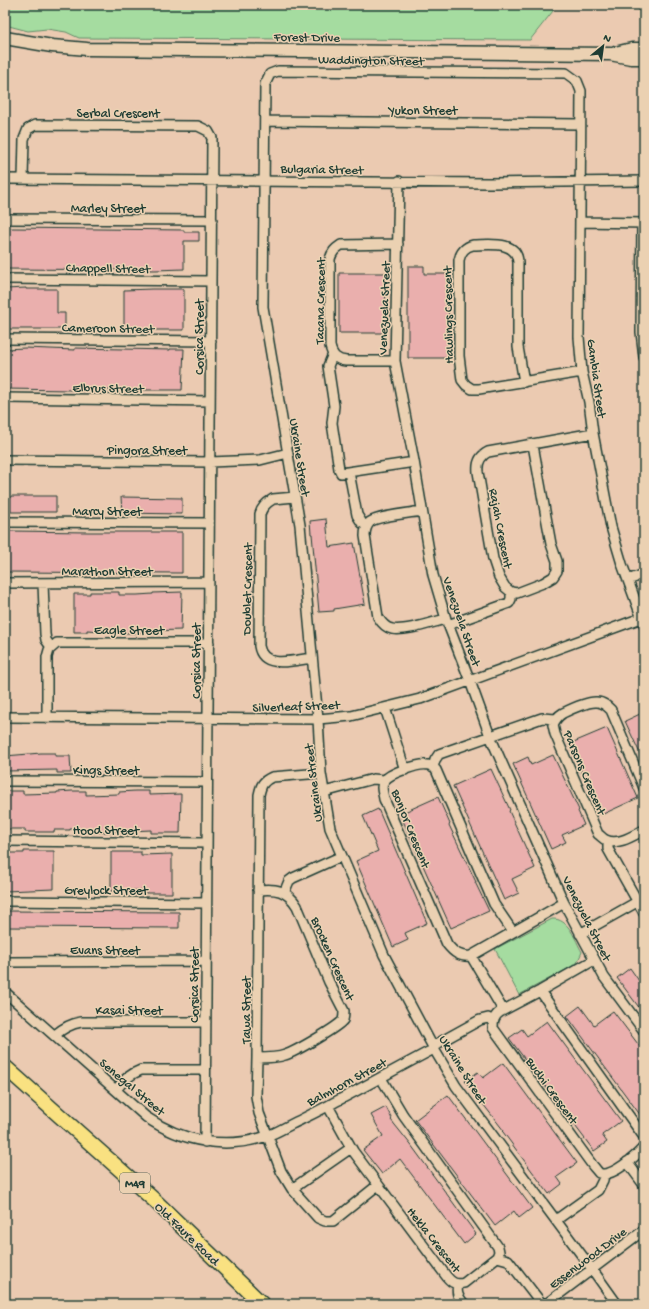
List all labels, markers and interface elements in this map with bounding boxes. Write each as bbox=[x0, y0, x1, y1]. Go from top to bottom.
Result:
north arrow bbox=[583, 26, 623, 66]
street label: Forest Drive bbox=[273, 30, 340, 47]
text: N bbox=[601, 32, 613, 46]
street label: Waddington Street bbox=[318, 53, 426, 70]
street label: Yukon Street bbox=[388, 104, 459, 119]
street label: Serbal Crescent bbox=[76, 107, 161, 122]
street label: Bulgaria Street bbox=[280, 162, 365, 179]
street label: Marley Street bbox=[71, 202, 147, 217]
street label: Tacana Crescent bbox=[313, 256, 330, 345]
street label: Venezuela Street bbox=[376, 260, 395, 356]
street label: Chappell Street bbox=[66, 261, 152, 278]
street label: Hawlings Crescent bbox=[441, 264, 458, 364]
street label: Corsica Street bbox=[193, 298, 208, 375]
street label: Cameroon Street bbox=[62, 321, 156, 338]
street label: Gambia Street bbox=[583, 338, 609, 420]
street label: Elbrus Street bbox=[72, 381, 145, 398]
street label: Ukraine Street bbox=[285, 417, 312, 499]
street label: Pingora Street bbox=[106, 444, 189, 459]
street label: Rajah Crescent bbox=[484, 487, 515, 571]
street label: Marcy Street bbox=[72, 505, 143, 520]
street label: Doublet Crescent bbox=[240, 541, 257, 636]
street label: Marathon Street bbox=[61, 565, 154, 580]
street label: Venezuela Street bbox=[438, 574, 483, 670]
street label: Corsica Street bbox=[190, 622, 205, 699]
street label: Eagle Street bbox=[94, 624, 166, 639]
street label: Silverleaf Street bbox=[252, 698, 342, 717]
street label: Parsons Crescent bbox=[559, 728, 609, 819]
street label: Ukraine Street bbox=[302, 741, 327, 823]
street label: Kings Street bbox=[73, 764, 141, 779]
street label: Bonjor Crescent bbox=[387, 786, 433, 872]
street label: Hood Street bbox=[73, 824, 141, 839]
street label: Venezuela Street bbox=[557, 873, 614, 966]
street label: Greylock Street bbox=[64, 884, 149, 899]
street label: Brocken Crescent bbox=[306, 914, 358, 1005]
street label: Evans Street bbox=[70, 944, 142, 959]
street label: Corsica Street bbox=[188, 946, 203, 1023]
street label: Tawa Street bbox=[240, 975, 255, 1045]
street label: Kasai Street bbox=[96, 1004, 164, 1019]
street label: Ukraine Street bbox=[435, 1033, 490, 1109]
street label: Budhi Crescent bbox=[521, 1054, 581, 1129]
street label: Balmhorn Street bbox=[304, 1055, 391, 1111]
street label: Senegal Street bbox=[96, 1056, 168, 1121]
road number: M49 bbox=[120, 1173, 150, 1193]
street label: Old Faure Road bbox=[151, 1200, 223, 1270]
street label: Hekla Crescent bbox=[403, 1205, 464, 1278]
street label: Essenwood Drive bbox=[547, 1225, 630, 1293]

